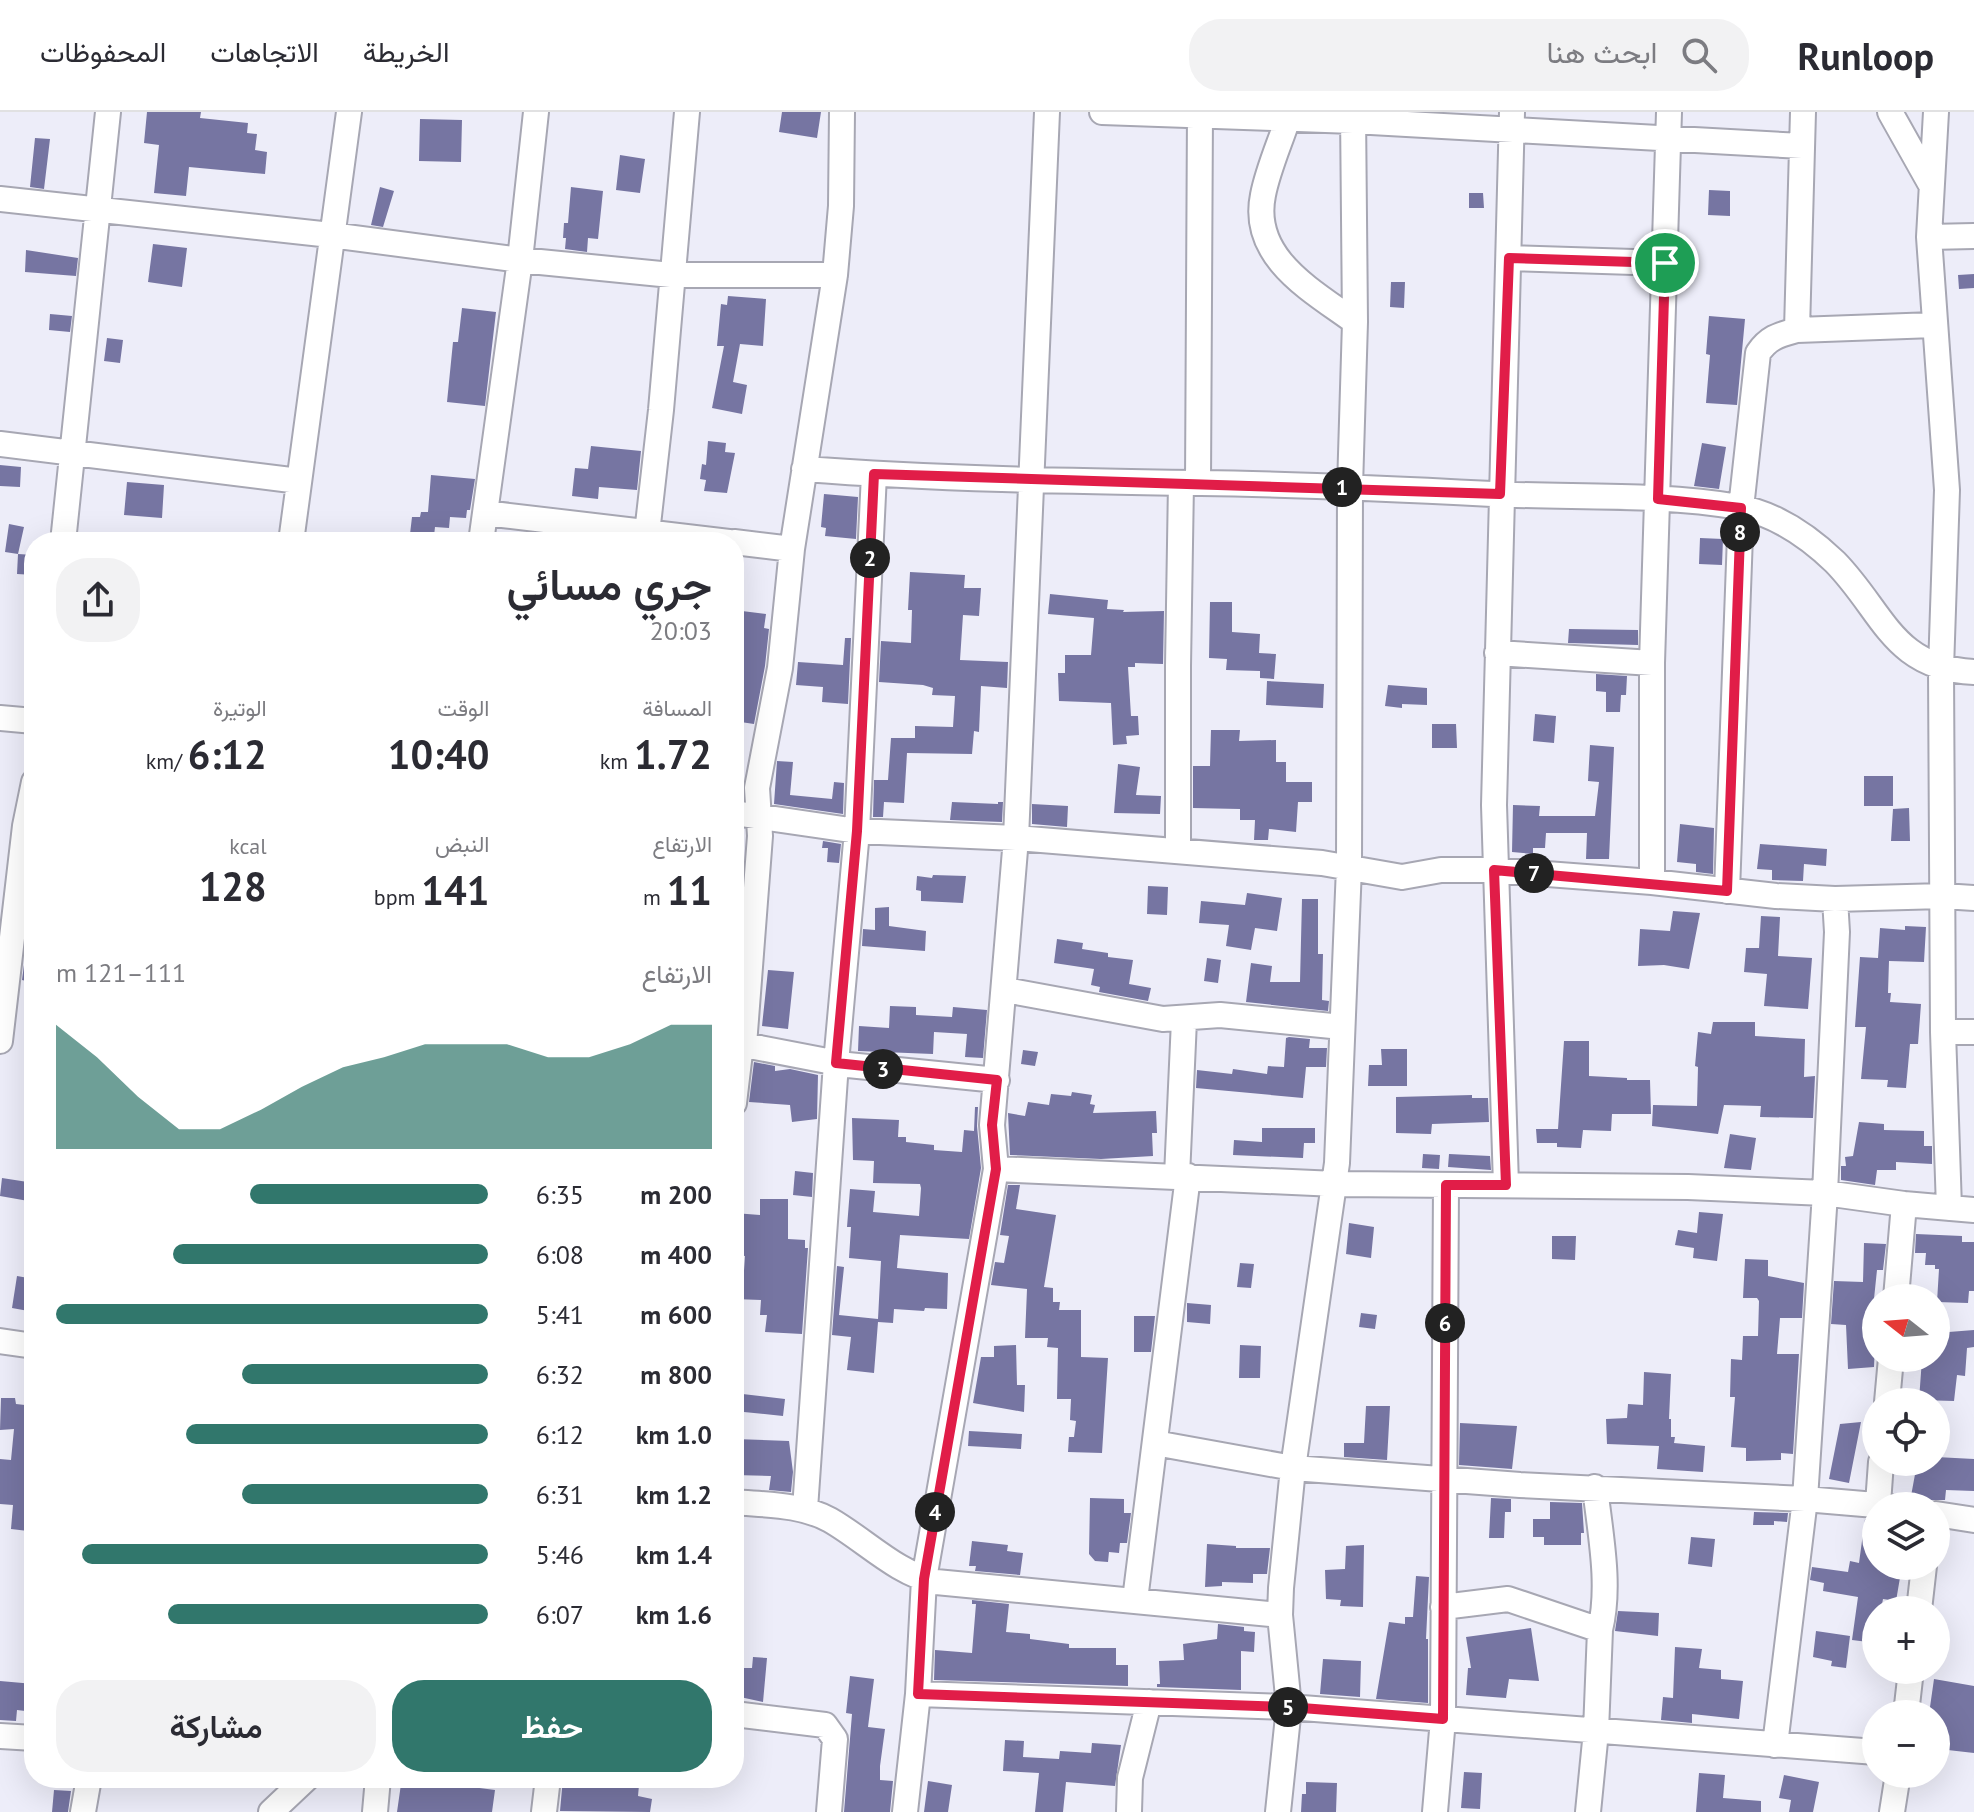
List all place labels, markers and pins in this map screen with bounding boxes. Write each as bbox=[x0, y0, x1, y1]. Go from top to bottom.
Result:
pin bbox=[1631, 229, 1699, 297]
pin: 1 bbox=[1322, 467, 1362, 507]
pin: 8 bbox=[1720, 512, 1760, 552]
pin: 2 bbox=[850, 538, 890, 578]
pin: 7 bbox=[1514, 853, 1554, 893]
pin: 3 bbox=[863, 1049, 903, 1089]
pin: 6 bbox=[1425, 1303, 1465, 1343]
pin: 4 bbox=[915, 1492, 955, 1532]
pin: 5 bbox=[1268, 1687, 1308, 1727]

